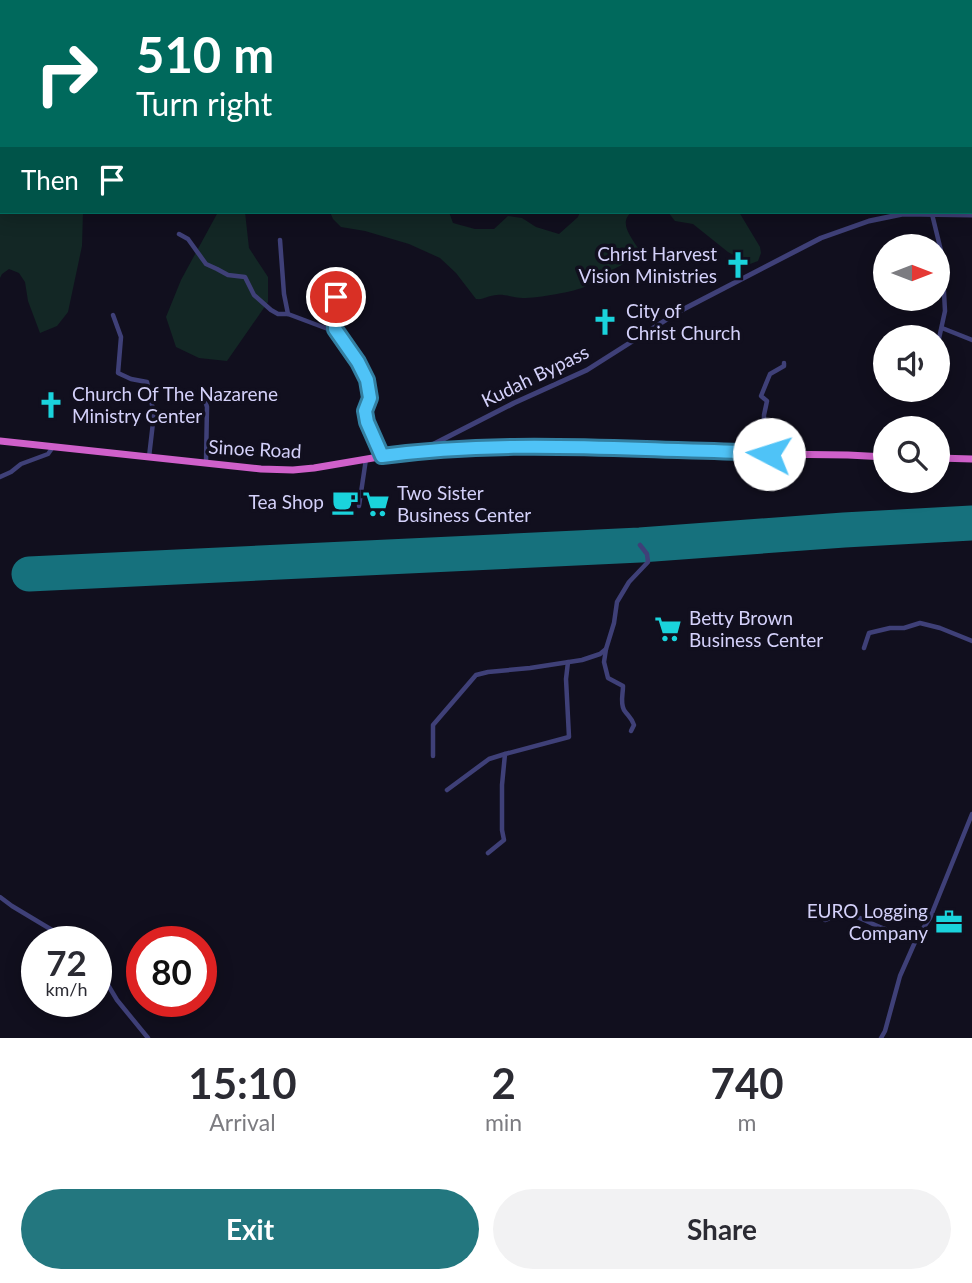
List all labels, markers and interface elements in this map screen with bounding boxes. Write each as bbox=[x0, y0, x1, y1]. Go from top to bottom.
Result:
text: 510 m bbox=[136, 25, 274, 83]
icon: right bbox=[21, 28, 112, 119]
text: Turn right bbox=[136, 84, 272, 123]
icon: arrive bbox=[93, 161, 131, 199]
text: Then bbox=[21, 164, 79, 196]
north arrow bbox=[873, 234, 950, 312]
map controls bbox=[873, 234, 950, 493]
place label: Christ Harvest Vision Ministries bbox=[579, 242, 717, 287]
church icon: Christ Harvest Vision Ministries bbox=[723, 250, 753, 280]
pin bbox=[306, 267, 366, 327]
icon: arrive bbox=[317, 278, 355, 316]
place label: City of Christ Church bbox=[626, 299, 741, 344]
church icon: City of Christ Church bbox=[590, 307, 620, 337]
button: sound bbox=[873, 325, 950, 402]
street label: Kudah Bypass bbox=[477, 340, 592, 411]
place label: Church Of The Nazarene Ministry Center bbox=[72, 382, 278, 427]
church icon: Church Of The Nazarene Ministry Center bbox=[36, 390, 66, 420]
button: search bbox=[873, 416, 950, 493]
position arrow bbox=[732, 417, 806, 491]
street label: Sinoe Road bbox=[208, 435, 302, 462]
place label: Two Sister Business Center bbox=[397, 481, 531, 526]
cafe icon: Tea Shop bbox=[330, 487, 360, 517]
supermarket icon: Two Sister Business Center bbox=[361, 489, 391, 519]
place label: Tea Shop bbox=[249, 490, 324, 513]
place label: Betty Brown Business Center bbox=[689, 606, 823, 651]
supermarket icon: Betty Brown Business Center bbox=[653, 614, 683, 644]
place label: EURO Logging Company bbox=[807, 899, 928, 944]
office icon: EURO Logging Company bbox=[934, 907, 964, 937]
speed limit sign: 80 bbox=[126, 926, 217, 1017]
text: 72 bbox=[46, 941, 87, 983]
text: km/h bbox=[45, 978, 88, 1000]
text: 15:10 bbox=[188, 1058, 297, 1108]
text: 2 bbox=[491, 1058, 516, 1108]
text: 740 bbox=[711, 1058, 784, 1108]
text: Arrival bbox=[209, 1108, 276, 1136]
text: min bbox=[485, 1108, 522, 1136]
text: m bbox=[738, 1108, 757, 1136]
button: Exit bbox=[21, 1189, 479, 1269]
button: Share bbox=[493, 1189, 951, 1269]

